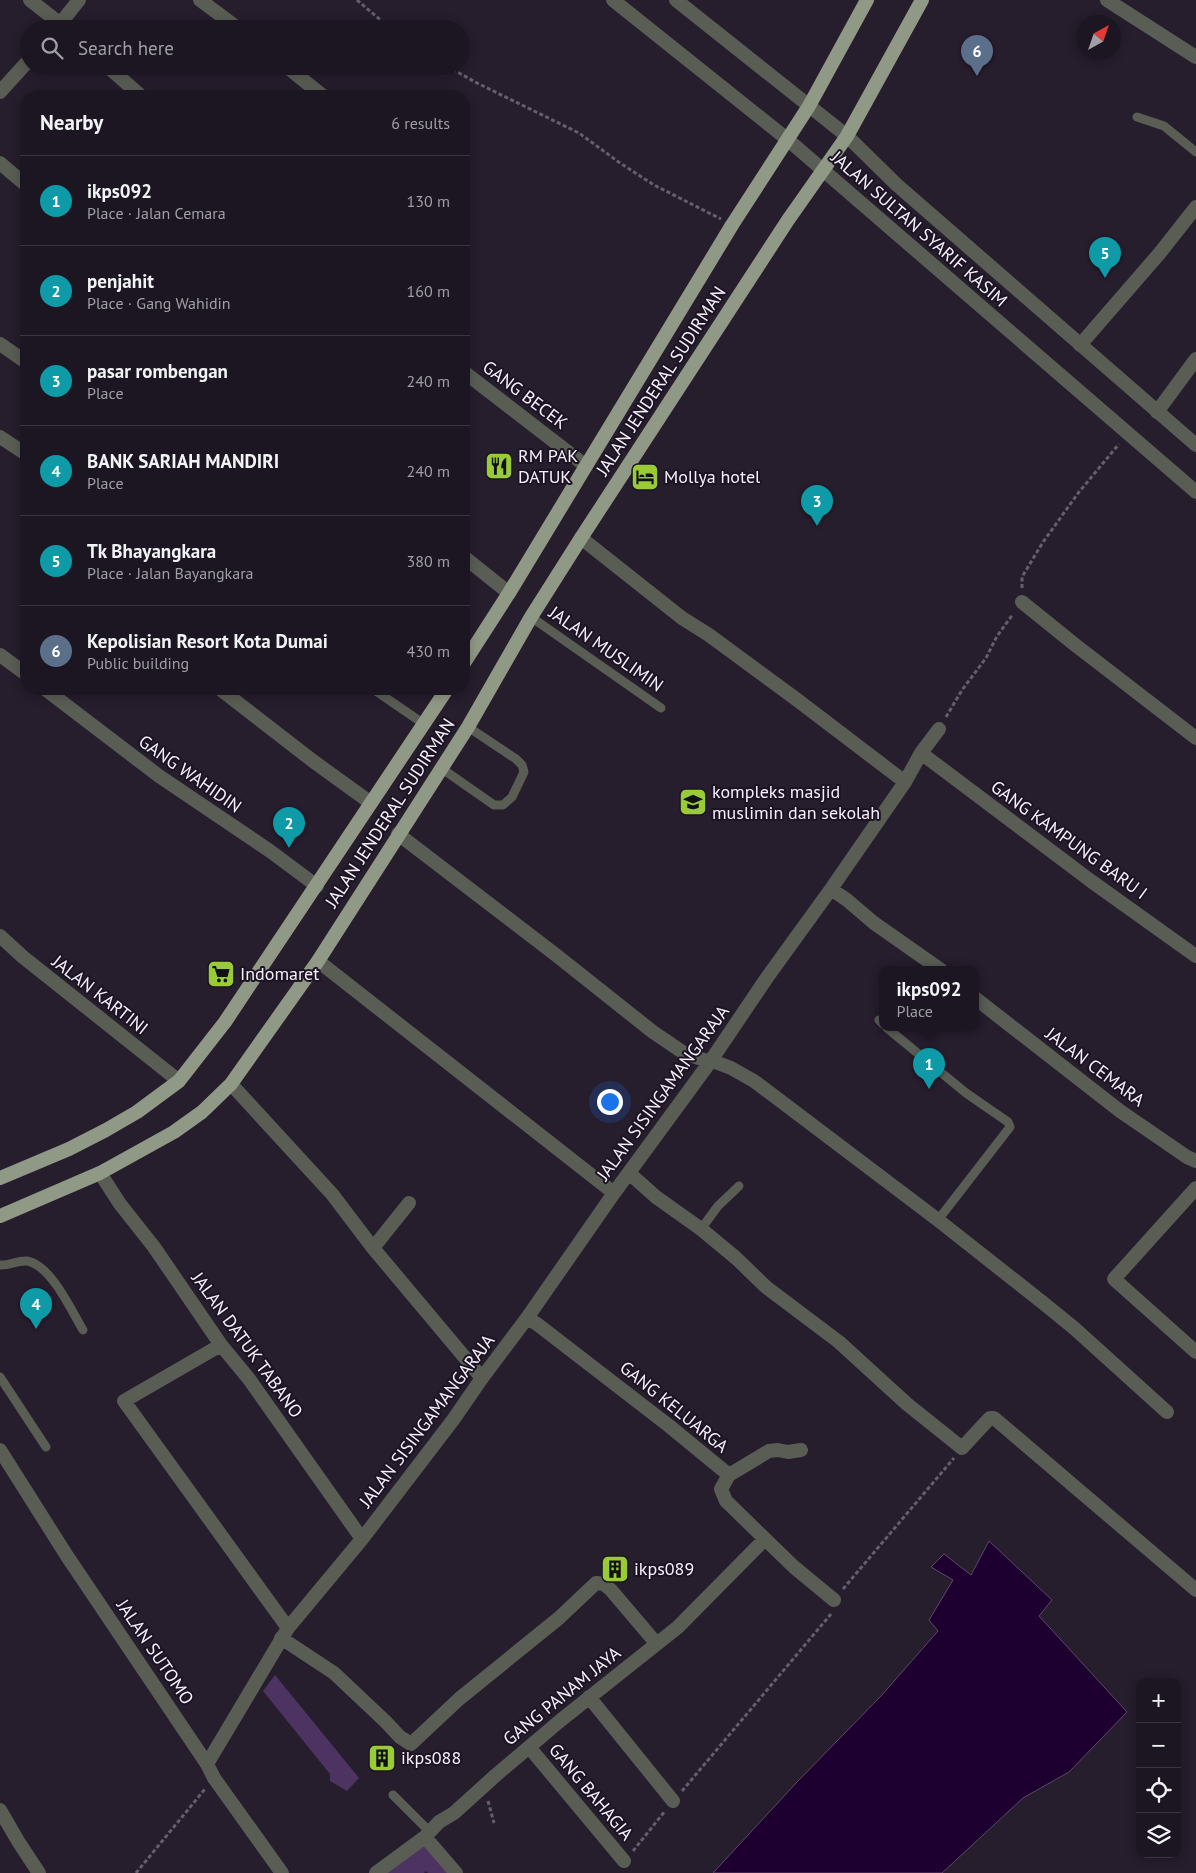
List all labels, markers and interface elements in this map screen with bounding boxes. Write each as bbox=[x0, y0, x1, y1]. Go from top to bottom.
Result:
north arrow bbox=[1076, 15, 1121, 60]
search box bbox=[20, 20, 470, 75]
icon: search bbox=[38, 34, 66, 62]
pin: 6 bbox=[961, 35, 993, 76]
text: Search here bbox=[78, 36, 174, 60]
text: Nearby bbox=[40, 109, 103, 136]
text: 6 results bbox=[391, 113, 450, 133]
street label: JALAN SULTAN SYARIF KASIM bbox=[826, 145, 1012, 312]
text: ikps092 bbox=[87, 179, 152, 203]
text: 1 bbox=[51, 191, 61, 211]
text: 130 m bbox=[407, 191, 450, 211]
text: Place · Jalan Cemara bbox=[87, 203, 226, 223]
pin: 5 bbox=[1089, 237, 1121, 278]
text: penjahit bbox=[87, 269, 154, 293]
text: 2 bbox=[51, 281, 61, 301]
text: 160 m bbox=[407, 281, 450, 301]
street label: JALAN JENDERAL SUDIRMAN bbox=[590, 282, 730, 481]
text: Place · Gang Wahidin bbox=[87, 293, 231, 313]
street label: GANG BECEK bbox=[478, 355, 572, 434]
text: pasar rombengan bbox=[87, 359, 228, 383]
text: 3 bbox=[51, 371, 61, 391]
text: 240 m bbox=[407, 371, 450, 391]
text: Place bbox=[87, 383, 124, 403]
place label: RM PAK DATUK bbox=[518, 444, 578, 488]
text: BANK SARIAH MANDIRI bbox=[87, 449, 279, 473]
restaurant icon: RM PAK DATUK bbox=[484, 451, 514, 481]
text: 4 bbox=[51, 461, 61, 481]
text: 240 m bbox=[407, 461, 450, 481]
hotel icon: Mollya hotel bbox=[630, 462, 660, 492]
place label: Mollya hotel bbox=[664, 465, 761, 488]
text: Place bbox=[87, 473, 124, 493]
pin: 3 bbox=[801, 485, 833, 526]
text: Tk Bhayangkara bbox=[87, 539, 216, 563]
text: 5 bbox=[51, 551, 61, 571]
text: 380 m bbox=[407, 551, 450, 571]
text: Place · Jalan Bayangkara bbox=[87, 563, 254, 583]
street label: JALAN MUSLIMIN bbox=[544, 600, 668, 697]
text: Kepolisian Resort Kota Dumai bbox=[87, 629, 328, 653]
text: 6 bbox=[51, 641, 61, 661]
text: 430 m bbox=[407, 641, 450, 661]
text: Public building bbox=[87, 653, 189, 673]
street label: JALAN JENDERAL SUDIRMAN bbox=[319, 714, 459, 913]
street label: GANG WAHIDIN bbox=[134, 730, 246, 818]
street label: GANG KAMPUNG BARU I bbox=[986, 775, 1152, 904]
place label: kompleks masjid muslimin dan sekolah bbox=[712, 780, 880, 824]
school or university icon: kompleks masjid muslimin dan sekolah bbox=[678, 787, 708, 817]
pin: 2 bbox=[273, 807, 305, 848]
street label: JALAN KARTINI bbox=[47, 949, 153, 1039]
supermarket icon: Indomaret bbox=[206, 959, 236, 989]
place label: Indomaret bbox=[240, 962, 319, 985]
popup bbox=[879, 966, 979, 1031]
text: ikps092 bbox=[896, 977, 962, 1001]
street label: JALAN SISINGAMANGARAJA bbox=[591, 1000, 734, 1186]
text: Place bbox=[896, 1001, 933, 1021]
street label: JALAN CEMARA bbox=[1040, 1021, 1150, 1112]
pin: 1 bbox=[913, 1048, 945, 1089]
your location bbox=[597, 1089, 623, 1115]
street label: JALAN DATUK TABANO bbox=[186, 1267, 308, 1422]
pin: 4 bbox=[20, 1288, 52, 1329]
street label: JALAN SISINGAMANGARAJA bbox=[353, 1329, 500, 1513]
street label: GANG KELUARGA bbox=[615, 1356, 734, 1458]
building icon: ikps089 bbox=[600, 1554, 630, 1584]
place label: ikps089 bbox=[634, 1557, 694, 1580]
street label: JALAN SUTOMO bbox=[111, 1594, 199, 1709]
street label: GANG PANAM JAYA bbox=[498, 1641, 625, 1750]
map controls bbox=[1136, 1678, 1181, 1858]
button: + bbox=[1136, 1678, 1181, 1723]
button: − bbox=[1136, 1723, 1181, 1768]
street label: GANG BAHAGIA bbox=[544, 1739, 639, 1845]
building icon: ikps088 bbox=[367, 1743, 397, 1773]
place label: ikps088 bbox=[401, 1746, 461, 1769]
button: locate bbox=[1136, 1768, 1181, 1813]
button: layers bbox=[1136, 1813, 1181, 1858]

